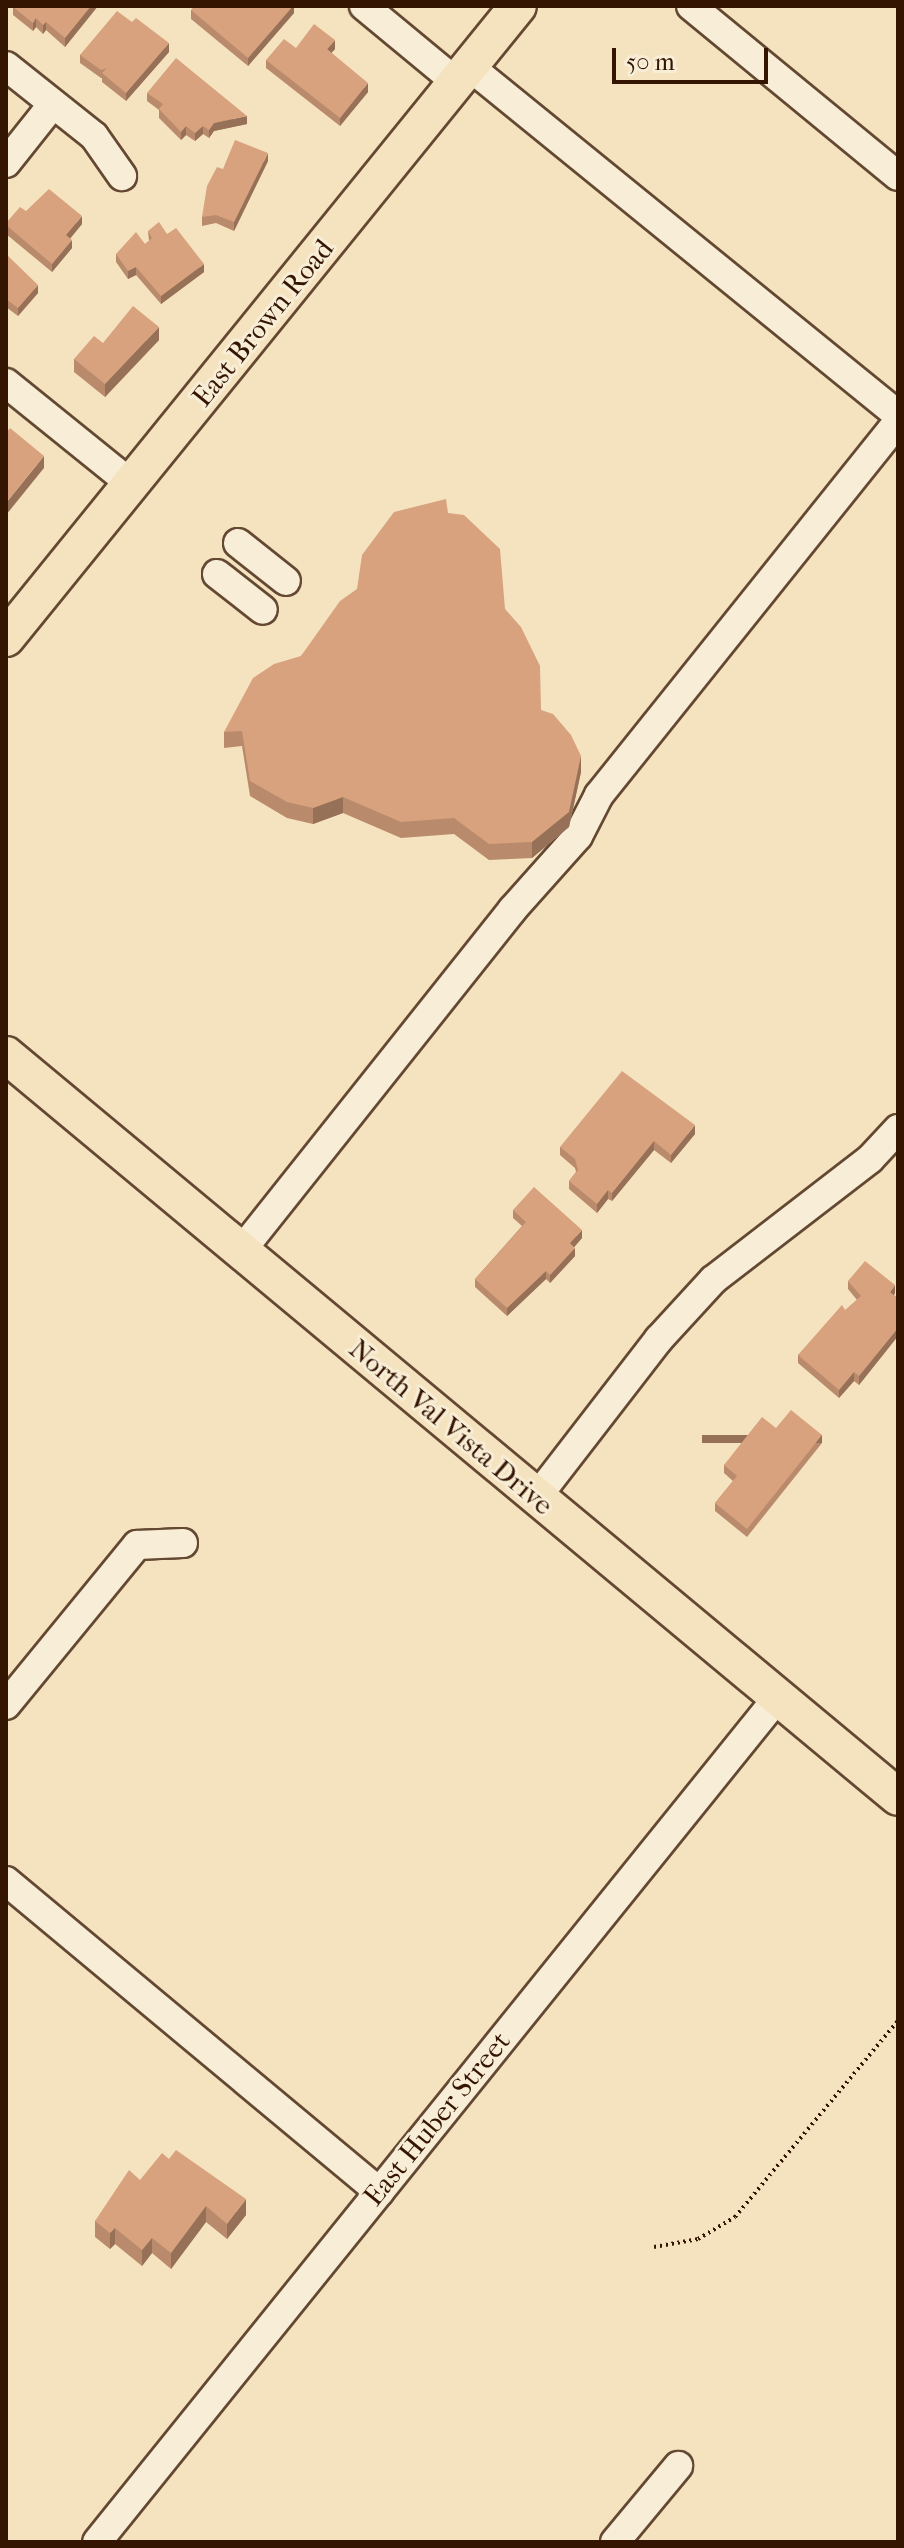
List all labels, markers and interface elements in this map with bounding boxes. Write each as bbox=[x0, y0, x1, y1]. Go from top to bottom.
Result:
scale bar bbox=[616, 32, 772, 82]
text: 50 m bbox=[626, 48, 675, 76]
street label: East Brown Road bbox=[185, 233, 341, 413]
street label: North Val Vista Drive bbox=[342, 1332, 560, 1522]
street label: East Huber Street bbox=[357, 2025, 517, 2213]

